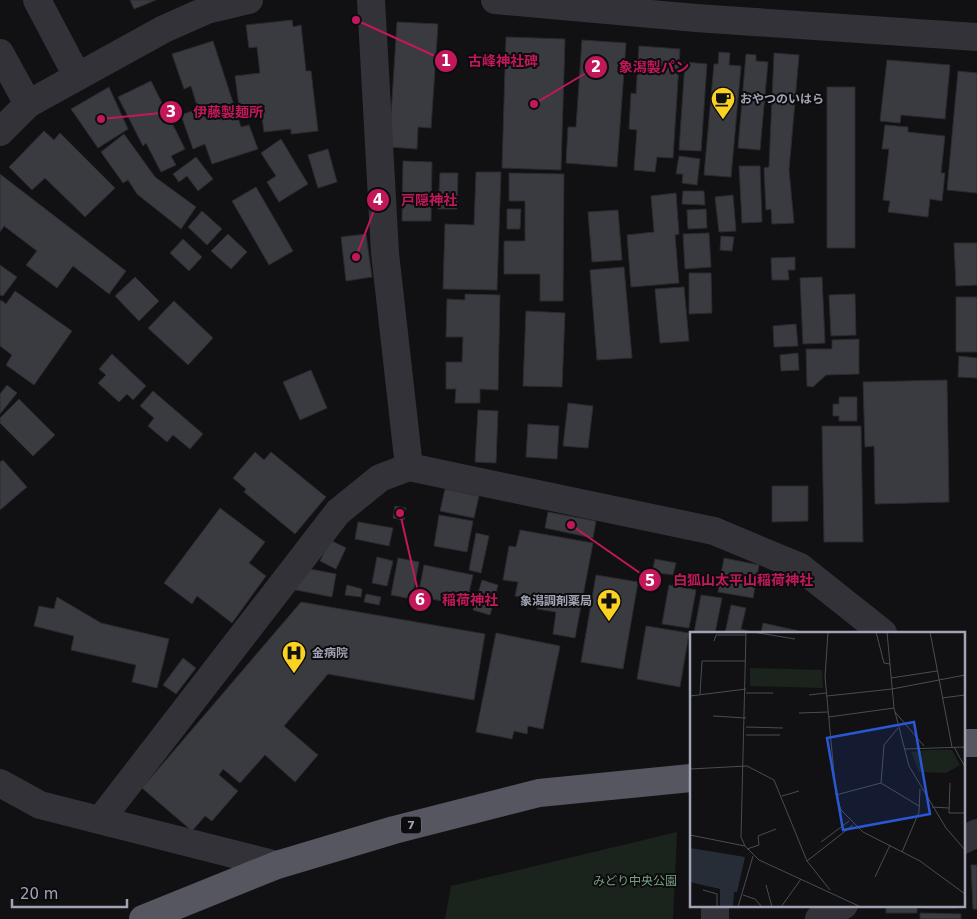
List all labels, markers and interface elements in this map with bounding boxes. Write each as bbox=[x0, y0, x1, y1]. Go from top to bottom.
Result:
callout: 古峰神社碑 bbox=[433, 46, 548, 75]
text: 1 bbox=[441, 52, 451, 70]
callout: 象潟製パン bbox=[584, 52, 699, 81]
text: 古峰神社碑 bbox=[468, 53, 538, 69]
text: 2 bbox=[591, 58, 601, 76]
text: 象潟製パン bbox=[619, 59, 689, 75]
cafe icon: おやつのいはら bbox=[710, 86, 736, 120]
place label: おやつのいはら bbox=[740, 92, 824, 106]
callout: 伊藤製麺所 bbox=[158, 97, 273, 126]
text: 3 bbox=[166, 103, 176, 121]
text: 伊藤製麺所 bbox=[193, 104, 263, 120]
callout: 戸隠神社 bbox=[366, 186, 467, 215]
text: 4 bbox=[373, 191, 383, 209]
text: 戸隠神社 bbox=[401, 192, 457, 208]
callout: 白狐山太平山稲荷神社 bbox=[638, 566, 823, 595]
text: 5 bbox=[645, 572, 655, 590]
text: 白狐山太平山稲荷神社 bbox=[673, 572, 813, 588]
callout: 稲荷神社 bbox=[407, 585, 508, 614]
pharmacy icon: 象潟調剤薬局 bbox=[596, 588, 622, 622]
text: 6 bbox=[415, 591, 425, 609]
text: 稲荷神社 bbox=[442, 592, 498, 608]
place label: 象潟調剤薬局 bbox=[520, 594, 592, 608]
inset map bbox=[690, 632, 964, 906]
hospital icon: 金病院 bbox=[281, 640, 307, 674]
place label: 金病院 bbox=[312, 646, 348, 660]
road number: 7 bbox=[401, 816, 421, 834]
park label: みどり中央公園 bbox=[593, 874, 677, 888]
scale bar bbox=[12, 876, 128, 908]
text: 20 m bbox=[20, 885, 58, 903]

